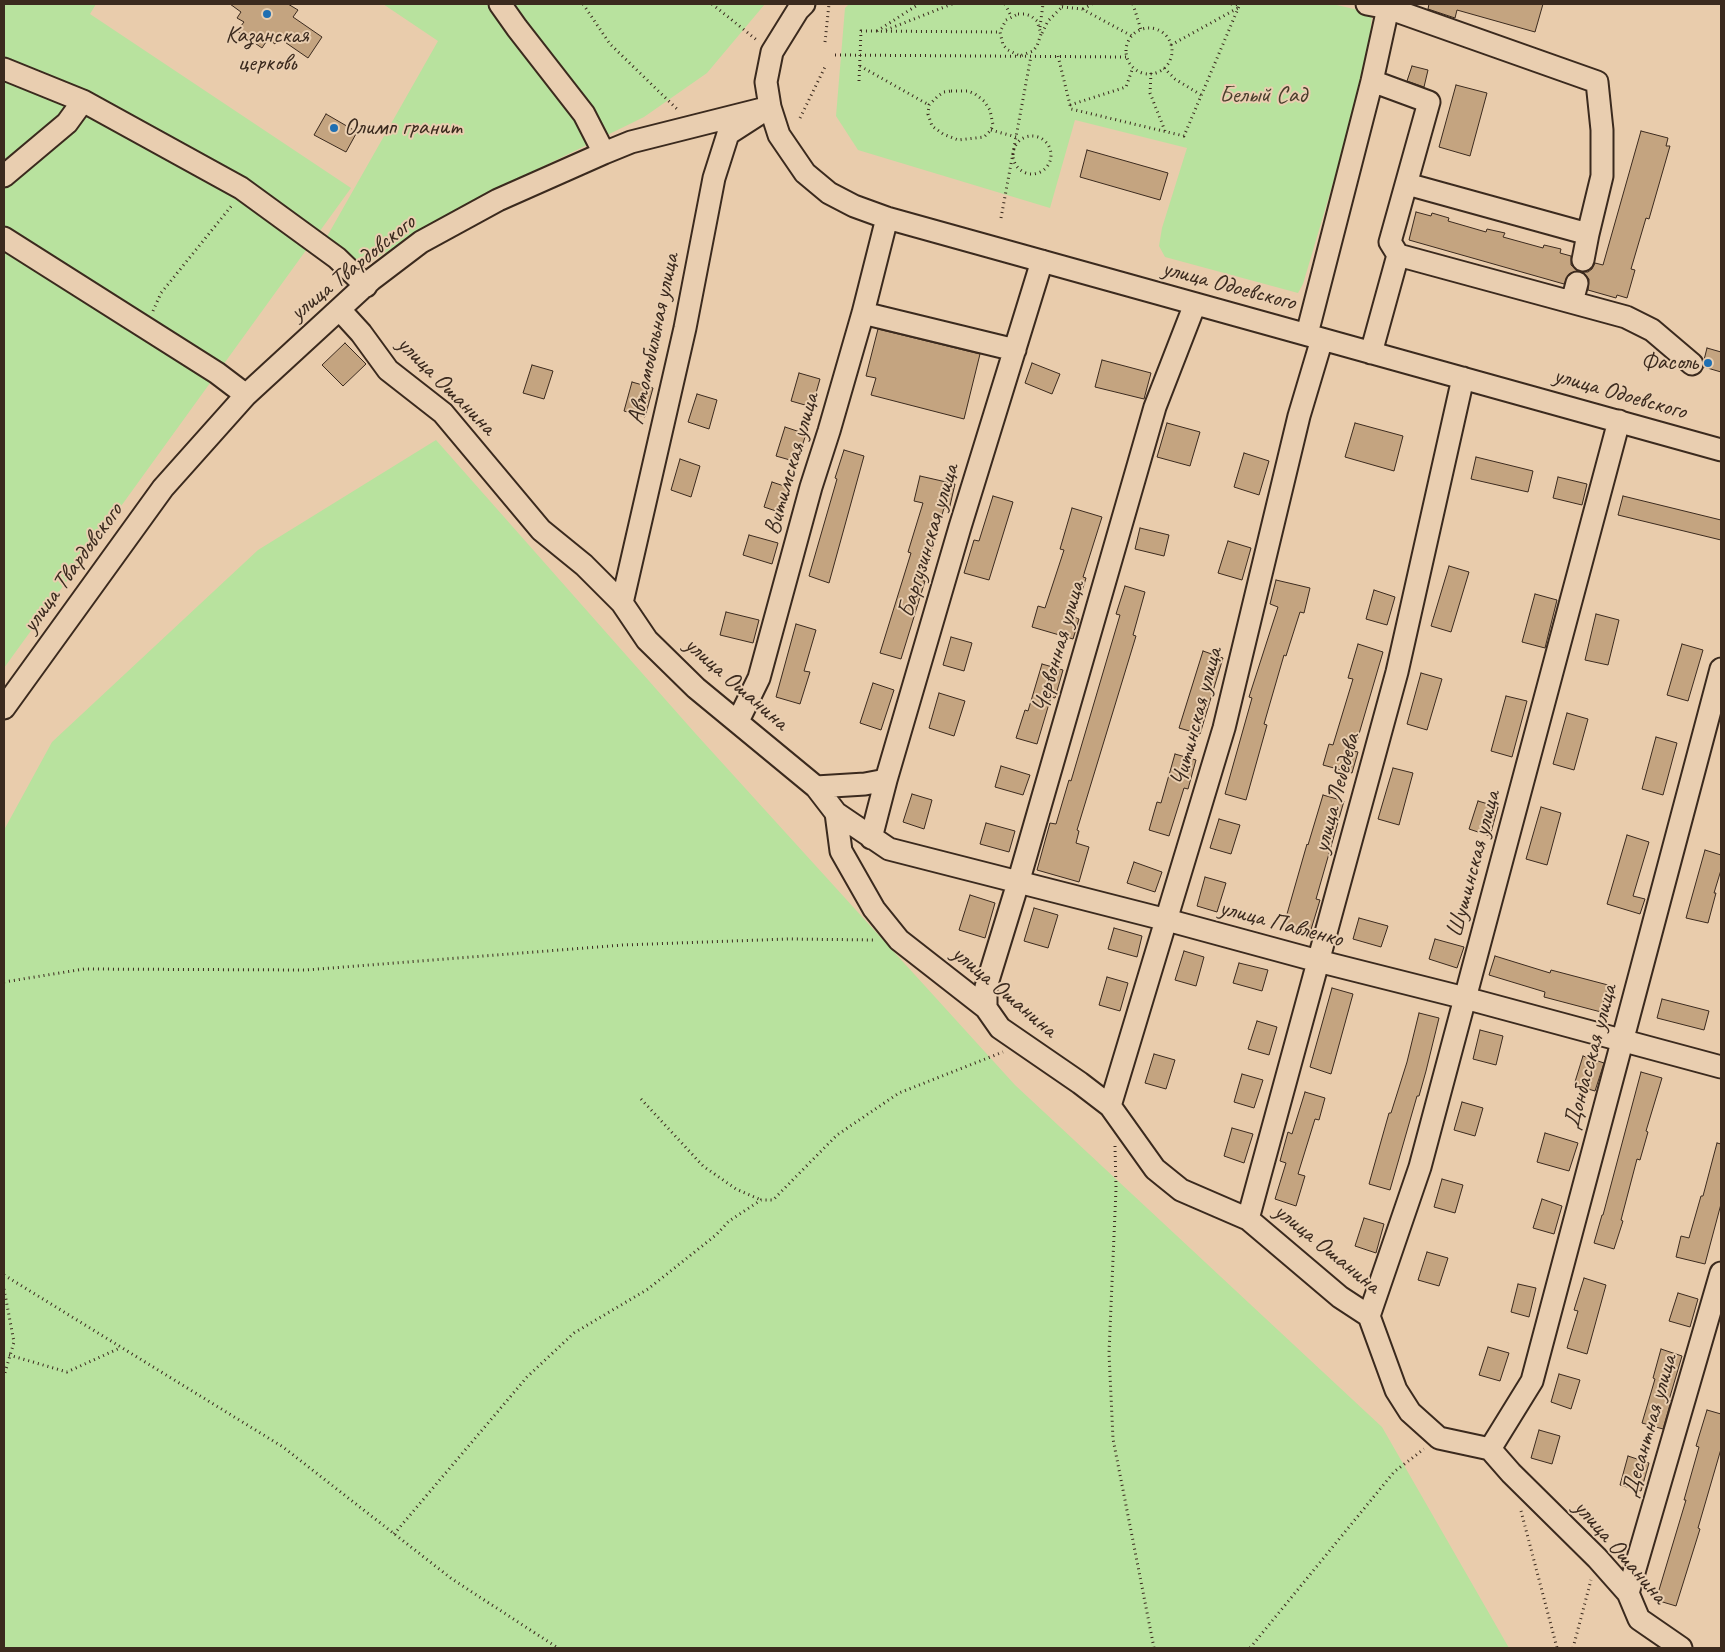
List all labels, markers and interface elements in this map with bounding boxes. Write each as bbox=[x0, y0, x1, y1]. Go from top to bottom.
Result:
marker: Казанская церковь bbox=[261, 8, 273, 20]
place label: Казанская церковь bbox=[225, 22, 309, 78]
park label: Белый Сад bbox=[1219, 82, 1307, 110]
place label: Олимп гранит bbox=[344, 114, 461, 142]
marker: Олимп гранит bbox=[328, 122, 340, 134]
street label: улица Твардовского bbox=[284, 209, 422, 327]
street label: Автомобильная улица bbox=[622, 251, 686, 427]
street label: улица Одоевского bbox=[1159, 254, 1299, 318]
street label: улица Ошанина bbox=[390, 330, 502, 442]
place label: Фасоль bbox=[1641, 349, 1698, 377]
marker: Фасоль bbox=[1702, 357, 1714, 369]
street label: улица Одоевского bbox=[1550, 361, 1690, 427]
street label: Витимская улица bbox=[758, 390, 826, 538]
street label: Баргузинская улица bbox=[892, 461, 966, 621]
street label: улица Твардовского bbox=[16, 498, 130, 638]
street label: Червонная улица bbox=[1027, 578, 1091, 716]
street label: улица Ошанина bbox=[678, 631, 794, 737]
street label: Читинская улица bbox=[1165, 645, 1229, 789]
street label: улица Лебедева bbox=[1307, 730, 1367, 856]
street label: Шушинская улица bbox=[1441, 788, 1507, 940]
street label: улица Павленко bbox=[1216, 894, 1346, 954]
street label: улица Ошанина bbox=[946, 940, 1062, 1044]
street label: Донбасская улица bbox=[1558, 982, 1624, 1132]
street label: улица Ошанина bbox=[1268, 1197, 1386, 1301]
street label: Десантная улица bbox=[1616, 1352, 1684, 1500]
street label: улица Ошанина bbox=[1567, 1494, 1673, 1610]

